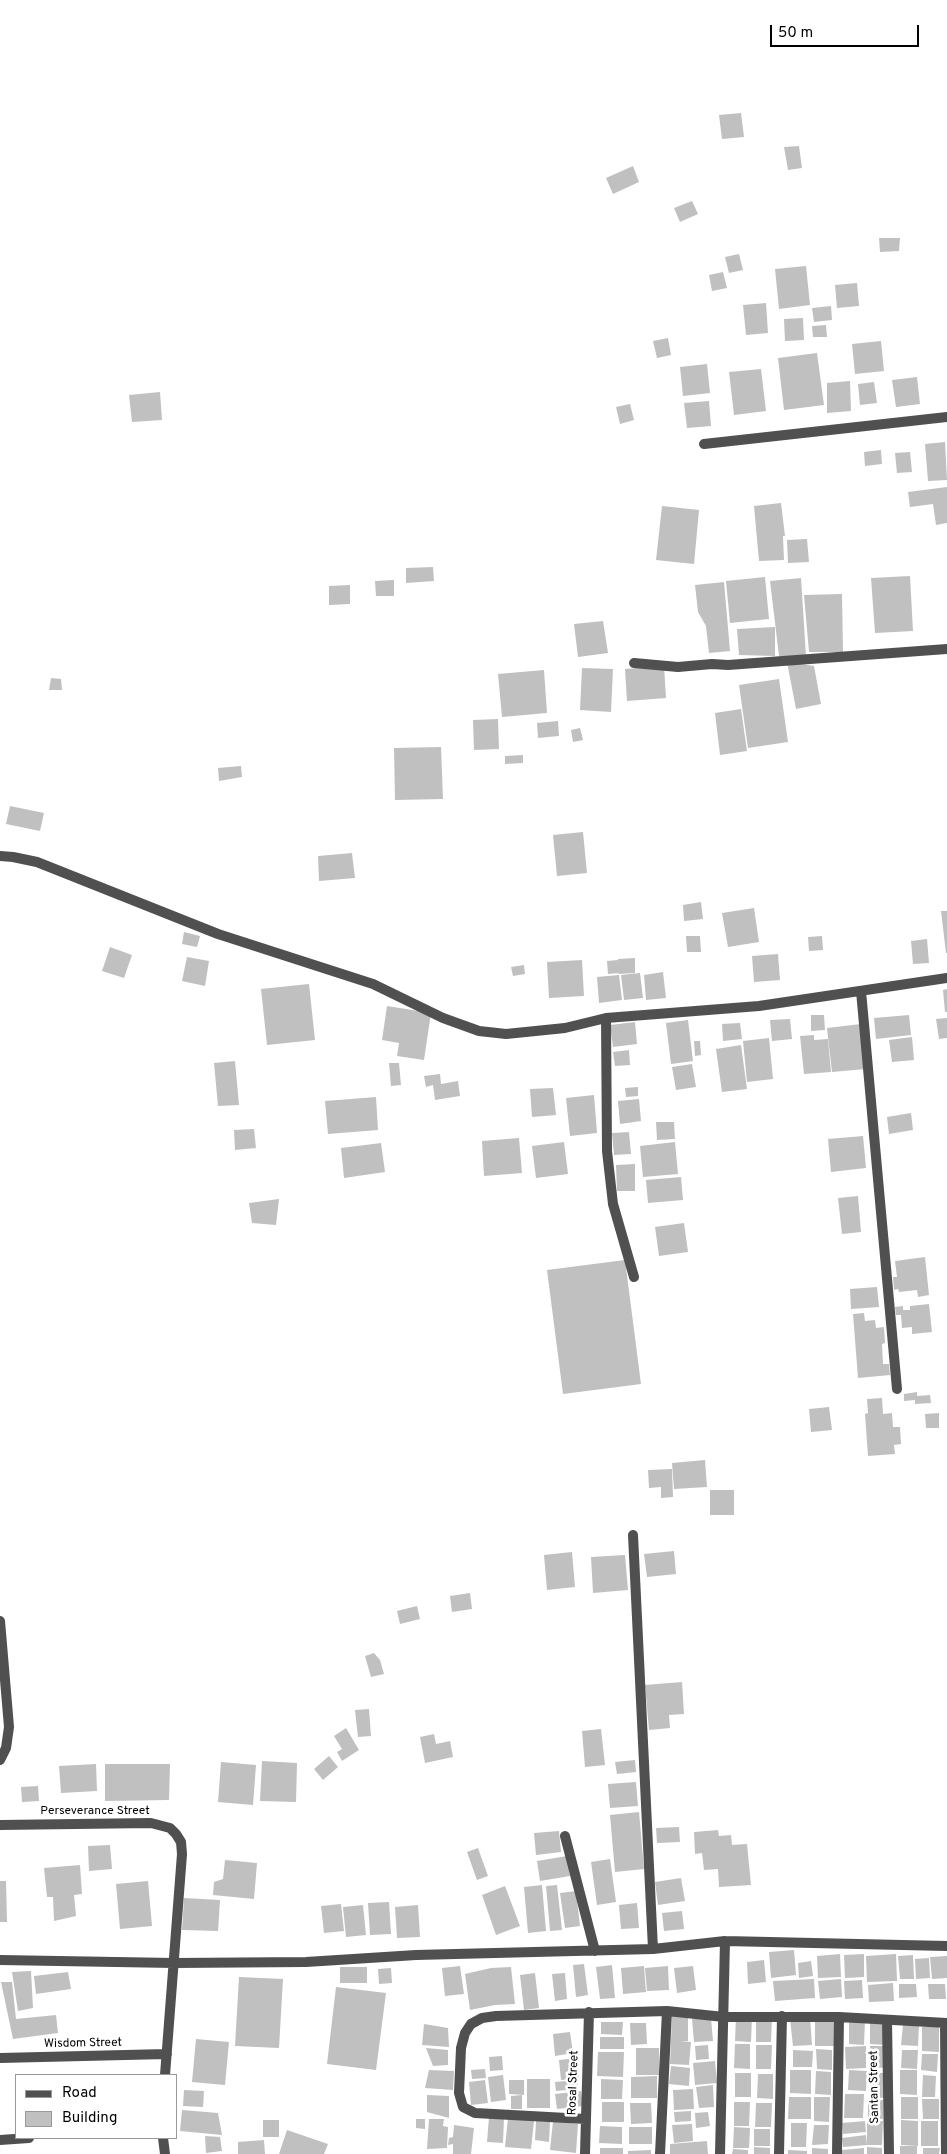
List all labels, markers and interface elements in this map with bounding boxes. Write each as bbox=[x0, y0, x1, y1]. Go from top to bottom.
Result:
scale bar bbox=[772, 15, 921, 47]
text: 50 m bbox=[778, 24, 813, 43]
street label: Perseverance Street bbox=[40, 1805, 150, 1819]
street label: Wisdom Street bbox=[44, 2036, 122, 2052]
street label: Rosal Street bbox=[566, 2050, 582, 2116]
street label: Santan Street bbox=[867, 2050, 883, 2124]
legend bbox=[15, 2074, 178, 2139]
text: Road bbox=[62, 2084, 97, 2103]
text: Building bbox=[62, 2109, 117, 2128]

